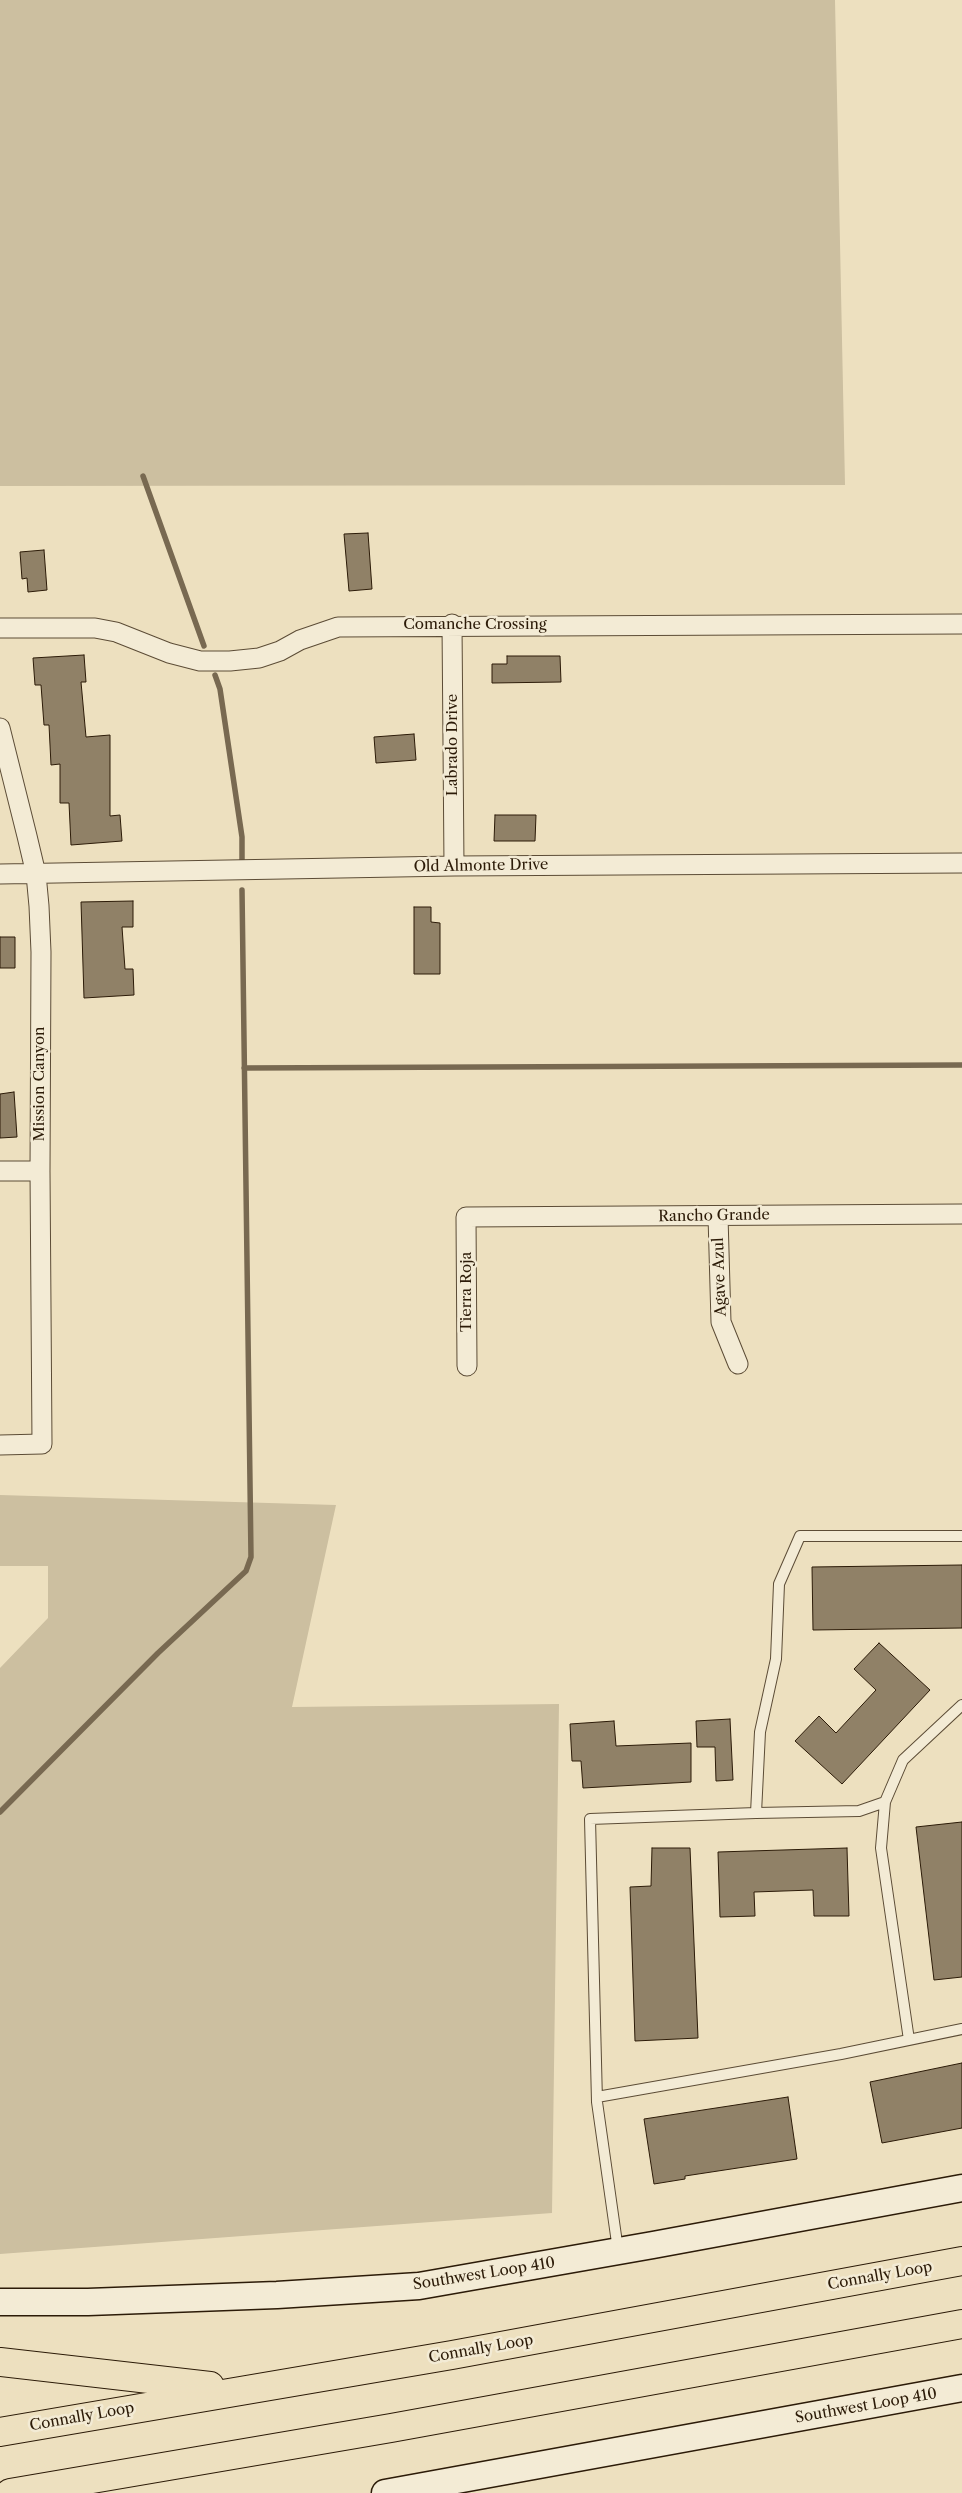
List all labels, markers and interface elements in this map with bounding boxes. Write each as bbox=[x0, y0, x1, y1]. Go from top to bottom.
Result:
street label: Comanche Crossing bbox=[403, 616, 547, 634]
street label: Labrado Drive bbox=[444, 694, 462, 796]
street label: Old Almonte Drive bbox=[413, 856, 549, 876]
street label: Mission Canyon bbox=[31, 1027, 49, 1141]
street label: Rancho Grande bbox=[658, 1206, 770, 1226]
street label: Agave Azul bbox=[710, 1237, 730, 1317]
street label: Tierra Roja bbox=[458, 1252, 476, 1332]
street label: Southwest Loop 410 bbox=[412, 2254, 556, 2294]
street label: Connally Loop bbox=[826, 2258, 934, 2294]
street label: Connally Loop bbox=[427, 2331, 535, 2367]
street label: Southwest Loop 410 bbox=[794, 2385, 938, 2427]
street label: Connally Loop bbox=[28, 2399, 136, 2435]

